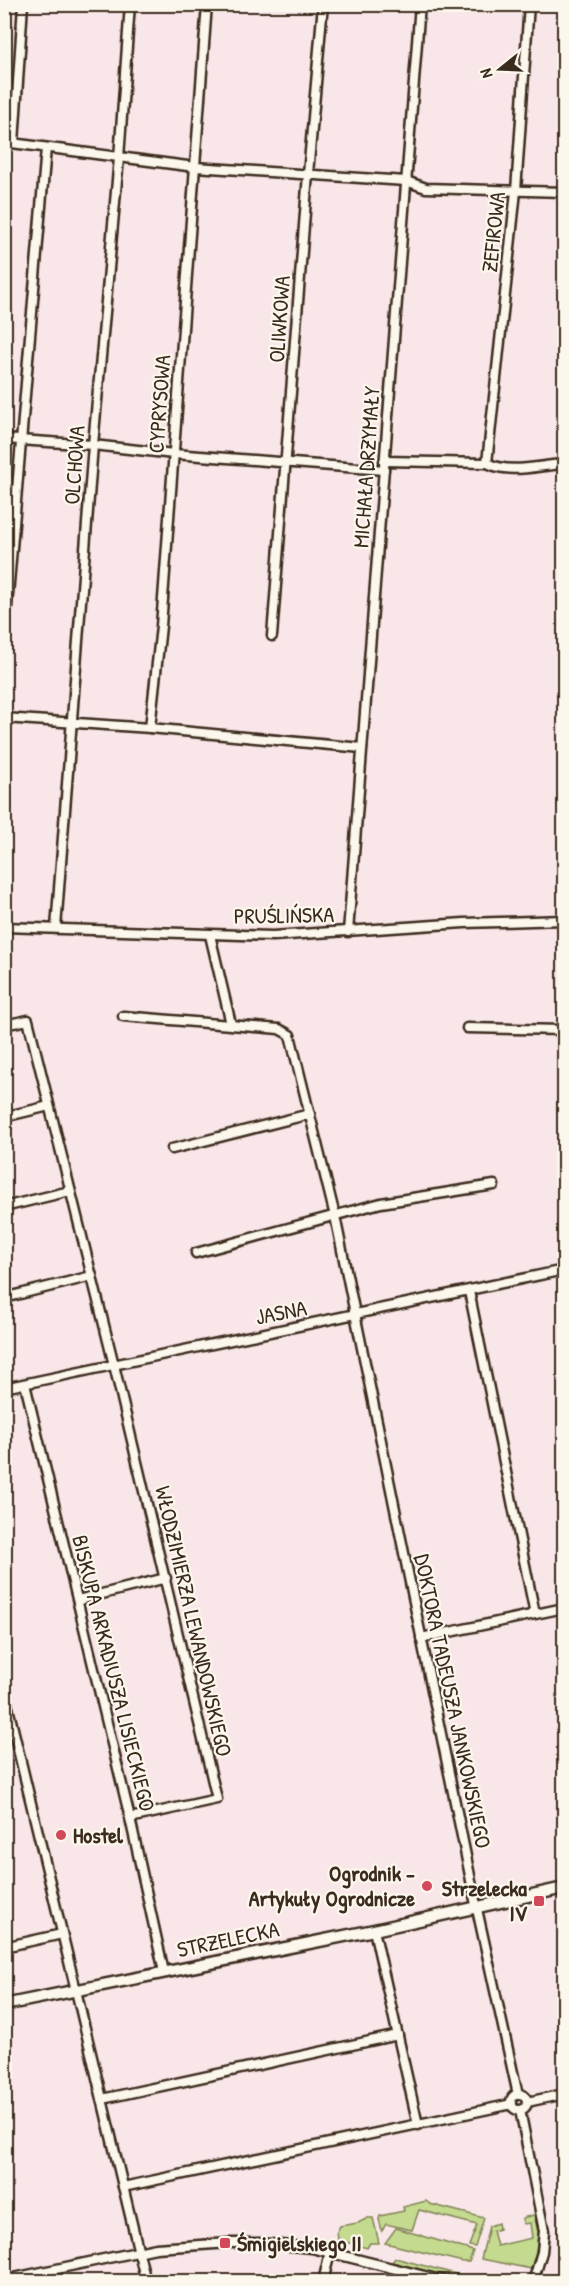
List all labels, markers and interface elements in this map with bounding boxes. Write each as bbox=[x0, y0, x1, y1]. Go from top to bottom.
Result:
north arrow bbox=[470, 39, 530, 99]
text: N bbox=[474, 66, 498, 81]
street label: ZEFIROWA bbox=[474, 190, 512, 274]
street label: OLIWKOWA bbox=[261, 274, 297, 364]
street label: CYPRYSOWA bbox=[141, 353, 177, 454]
street label: MICHAŁA DRZYMAŁY bbox=[345, 385, 387, 549]
street label: OLCHOWA bbox=[56, 424, 92, 506]
street label: PRUŚLIŃSKA bbox=[234, 899, 335, 931]
street label: JASNA bbox=[253, 1292, 309, 1332]
street label: WŁODZIMIERZA LEWANDOWSKIEGO bbox=[148, 1483, 240, 1759]
street label: BISKUPA ARKADIUSZA LISIECKIEGO bbox=[65, 1532, 163, 1814]
street label: DOKTORA TADEUSZA JANKOWSKIEGO bbox=[407, 1551, 499, 1851]
place label: Hostel bbox=[73, 1820, 124, 1850]
marker: Hostel bbox=[54, 1828, 68, 1842]
place label: Ogrodnik - Artykuły Ogrodnicze bbox=[249, 1858, 415, 1914]
place label: Strzelecka IV bbox=[442, 1873, 528, 1928]
marker: Ogrodnik - Artykuły Ogrodnicze bbox=[420, 1879, 434, 1893]
marker: Strzelecka IV bbox=[532, 1894, 546, 1908]
street label: STRZELECKA bbox=[174, 1914, 282, 1964]
place label: Śmigielskiego II bbox=[237, 2228, 362, 2259]
marker: Śmigielskiego II bbox=[218, 2236, 232, 2250]

